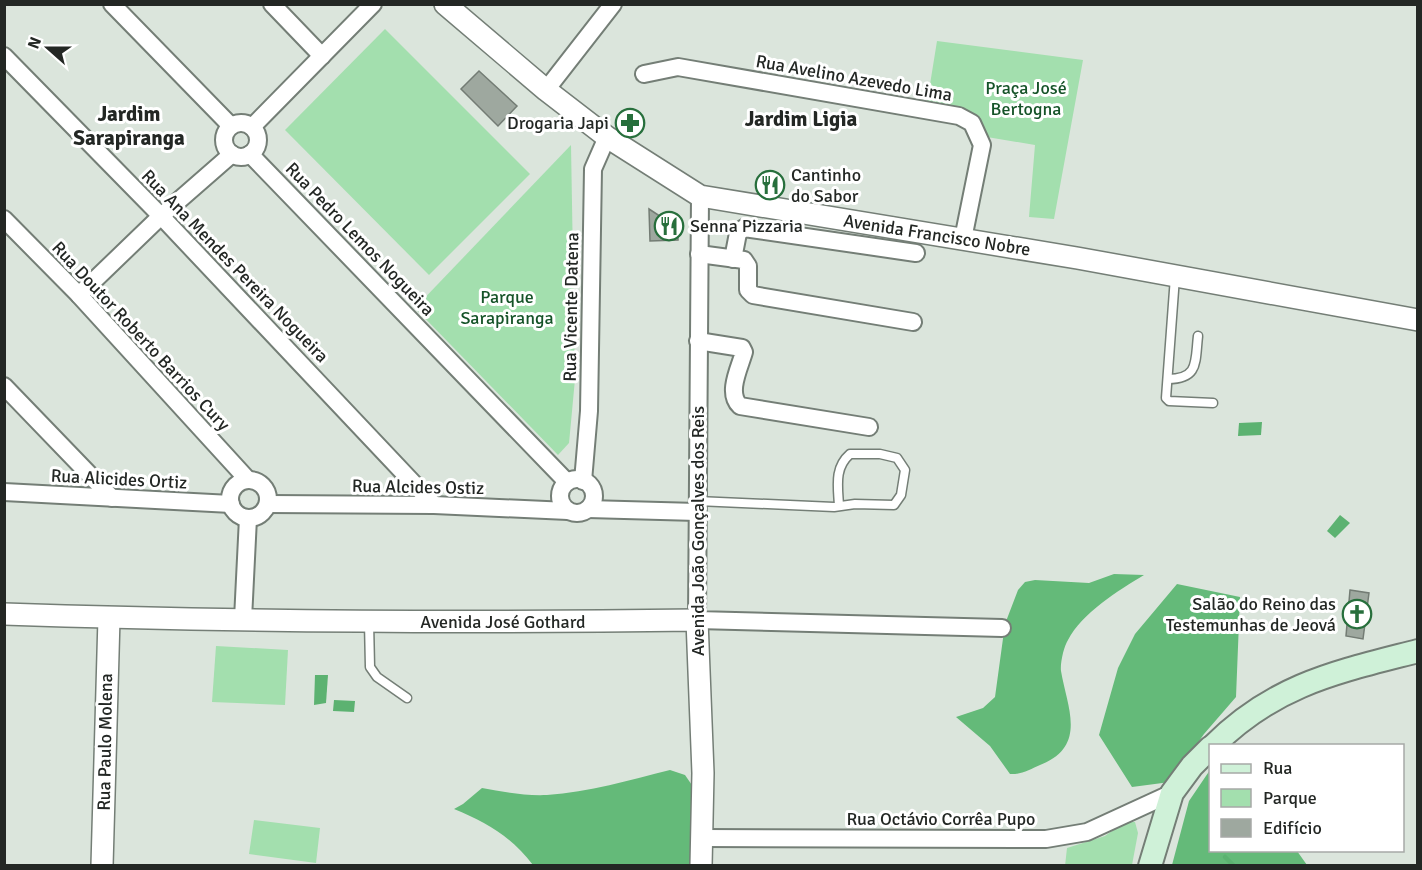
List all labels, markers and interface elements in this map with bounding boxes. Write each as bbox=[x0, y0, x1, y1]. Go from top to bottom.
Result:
north arrow bbox=[18, 18, 78, 78]
text: N bbox=[24, 34, 46, 52]
street label: Rua Avelino Azevedo Lima bbox=[754, 50, 954, 106]
park label: Praça José Bertogna bbox=[985, 77, 1067, 120]
district label: Jardim Sarapiranga bbox=[73, 101, 185, 151]
district label: Jardim Ligia bbox=[745, 106, 858, 132]
pharmacy icon: Drogaria Japi bbox=[614, 107, 646, 139]
place label: Drogaria Japi bbox=[507, 112, 609, 134]
street label: Rua Pedro Lemos Nogueira bbox=[281, 158, 439, 320]
place label: Cantinho do Sabor bbox=[791, 164, 861, 207]
street label: Rua Ana Mendes Pereira Nogueira bbox=[137, 165, 333, 367]
restaurant icon: Cantinho do Sabor bbox=[754, 169, 786, 201]
street label: Avenida Francisco Nobre bbox=[842, 209, 1032, 261]
restaurant icon: Senna Pizzaria bbox=[653, 210, 685, 242]
place label: Senna Pizzaria bbox=[690, 215, 803, 237]
street label: Rua Vicente Datena bbox=[559, 232, 583, 382]
street label: Rua Doutor Roberto Barrios Cury bbox=[47, 237, 235, 436]
park label: Parque Sarapiranga bbox=[460, 286, 554, 329]
street label: Avenida João Gonçalves dos Reis bbox=[687, 406, 709, 656]
street label: Rua Alicides Ortiz bbox=[50, 464, 188, 494]
street label: Rua Alcides Ostiz bbox=[352, 475, 484, 499]
place label: Salão do Reino das Testemunhas de Jeová bbox=[1166, 593, 1336, 636]
church icon: Salão do Reino das Testemunhas de Jeová bbox=[1341, 598, 1373, 630]
street label: Avenida José Gothard bbox=[420, 611, 586, 633]
street label: Rua Paulo Molena bbox=[93, 673, 117, 811]
legend bbox=[1209, 744, 1404, 852]
text: Rua bbox=[1263, 757, 1292, 779]
text: Parque bbox=[1263, 787, 1317, 809]
street label: Rua Octávio Corrêa Pupo bbox=[847, 808, 1035, 830]
text: Edifício bbox=[1263, 817, 1322, 839]

